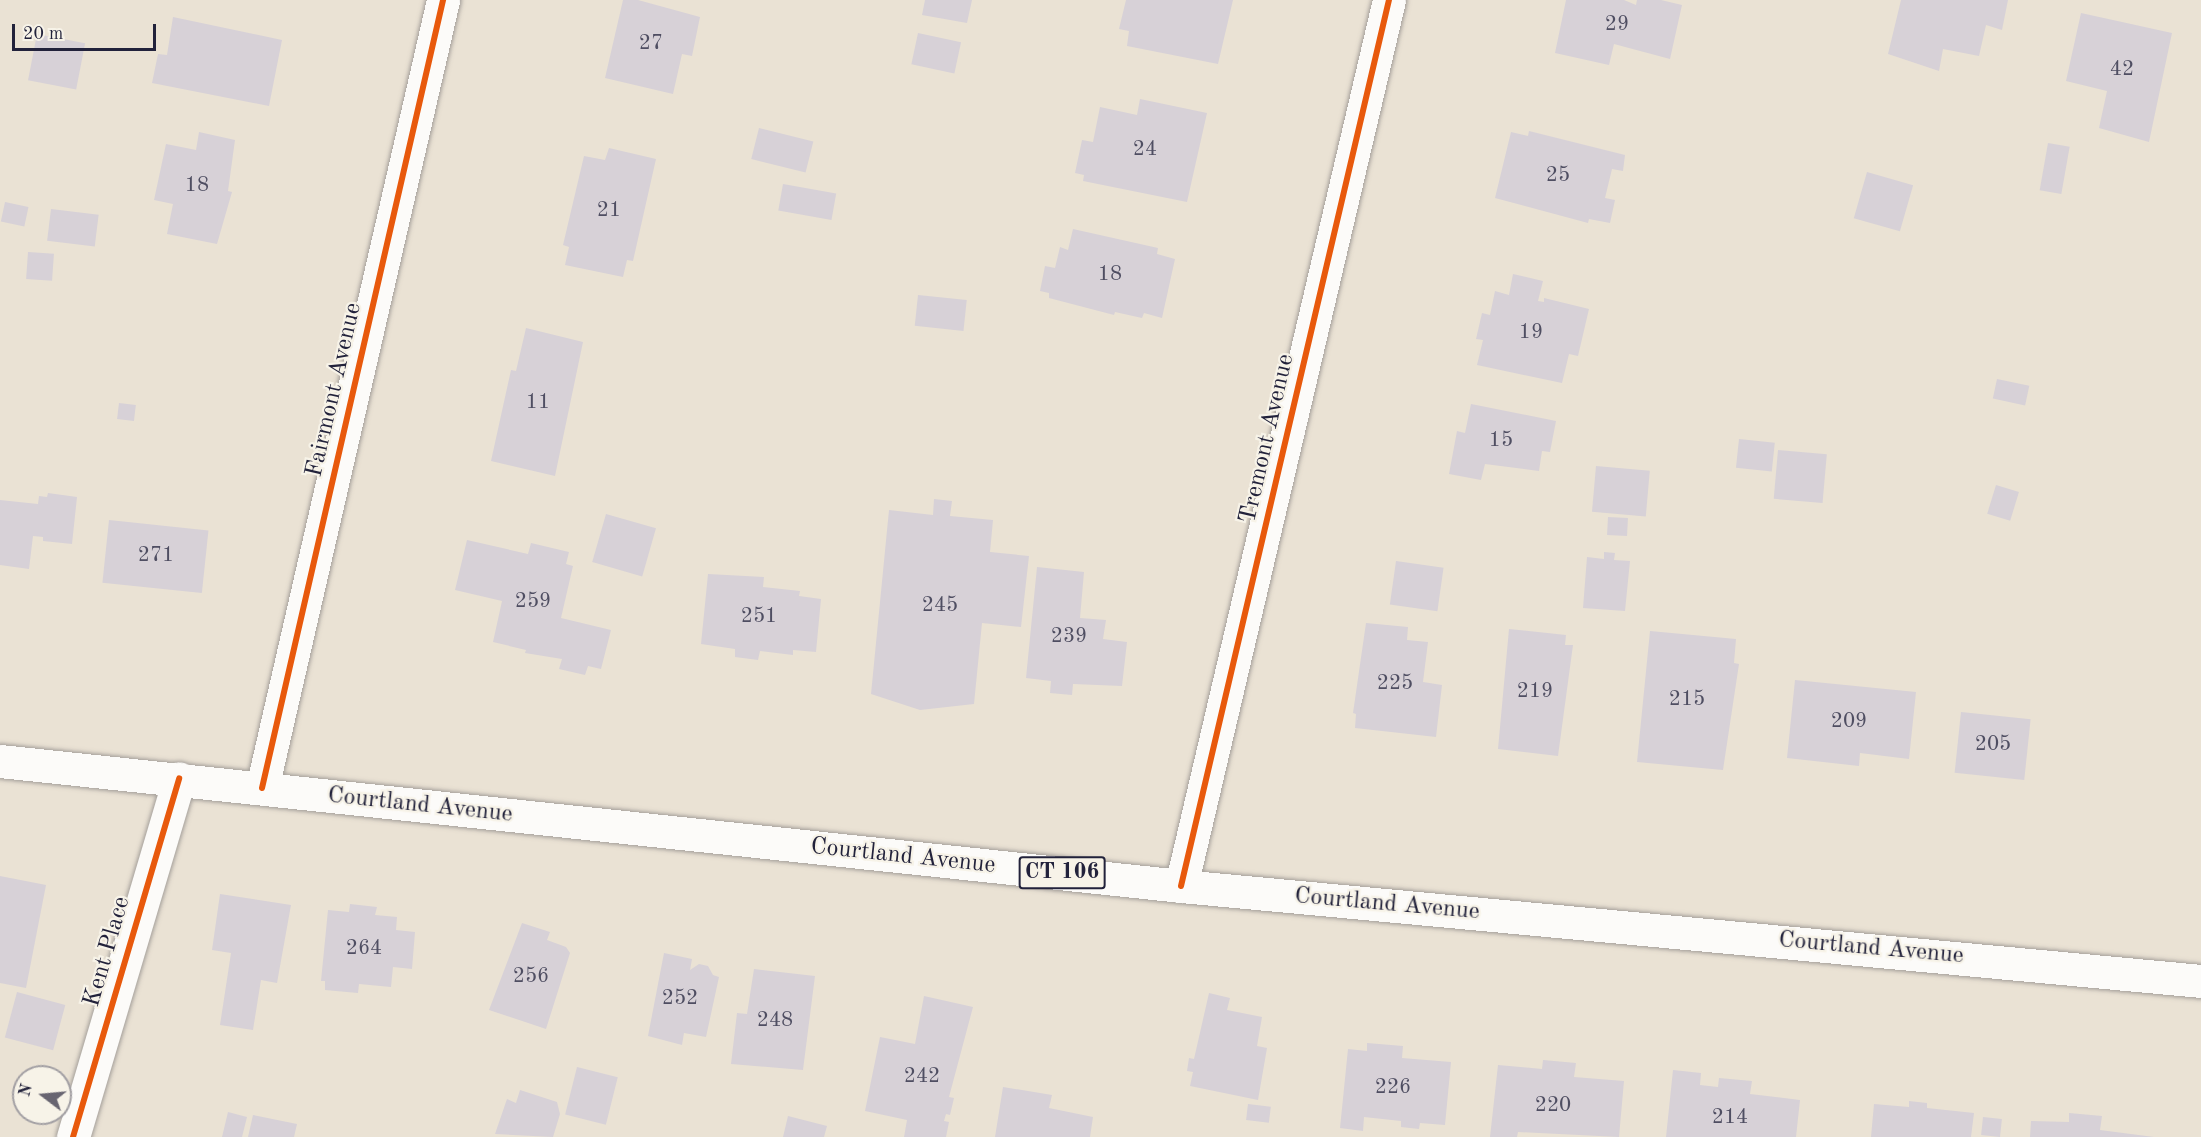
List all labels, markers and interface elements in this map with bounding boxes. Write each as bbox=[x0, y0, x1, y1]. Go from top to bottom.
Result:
scale bar bbox=[15, 12, 159, 50]
house number: 29 bbox=[1605, 12, 1629, 38]
text: 20 m bbox=[23, 25, 63, 43]
house number: 27 bbox=[639, 31, 663, 57]
house number: 42 bbox=[2110, 57, 2134, 83]
house number: 24 bbox=[1133, 137, 1157, 163]
house number: 25 bbox=[1546, 163, 1570, 189]
house number: 18 bbox=[185, 173, 209, 199]
house number: 21 bbox=[597, 198, 621, 224]
house number: 18 bbox=[1098, 262, 1122, 288]
street label: Fairmont Avenue bbox=[301, 300, 369, 480]
house number: 19 bbox=[1519, 320, 1543, 346]
street label: Tremont Avenue bbox=[1234, 351, 1302, 527]
house number: 11 bbox=[526, 390, 550, 416]
house number: 15 bbox=[1489, 428, 1513, 454]
house number: 271 bbox=[138, 543, 174, 569]
house number: 259 bbox=[515, 589, 551, 615]
house number: 245 bbox=[922, 593, 958, 619]
house number: 251 bbox=[741, 604, 777, 630]
house number: 239 bbox=[1051, 624, 1087, 650]
house number: 225 bbox=[1377, 671, 1413, 697]
house number: 219 bbox=[1517, 679, 1553, 705]
house number: 215 bbox=[1669, 687, 1705, 713]
house number: 209 bbox=[1831, 709, 1867, 735]
house number: 205 bbox=[1975, 732, 2011, 758]
street label: Courtland Avenue bbox=[326, 782, 514, 830]
street label: Courtland Avenue bbox=[809, 833, 997, 881]
road number: CT 106 bbox=[1018, 854, 1106, 892]
street label: Courtland Avenue bbox=[1293, 883, 1481, 927]
street label: Kent Place bbox=[79, 894, 137, 1010]
street label: Courtland Avenue bbox=[1777, 927, 1965, 971]
house number: 264 bbox=[346, 936, 382, 962]
house number: 256 bbox=[513, 964, 549, 990]
house number: 252 bbox=[662, 986, 698, 1012]
house number: 248 bbox=[757, 1008, 793, 1034]
house number: 242 bbox=[904, 1064, 940, 1090]
north arrow bbox=[12, 1065, 72, 1125]
house number: 226 bbox=[1375, 1075, 1411, 1101]
text: N bbox=[17, 1083, 36, 1099]
house number: 220 bbox=[1535, 1093, 1571, 1119]
house number: 214 bbox=[1712, 1105, 1748, 1131]

